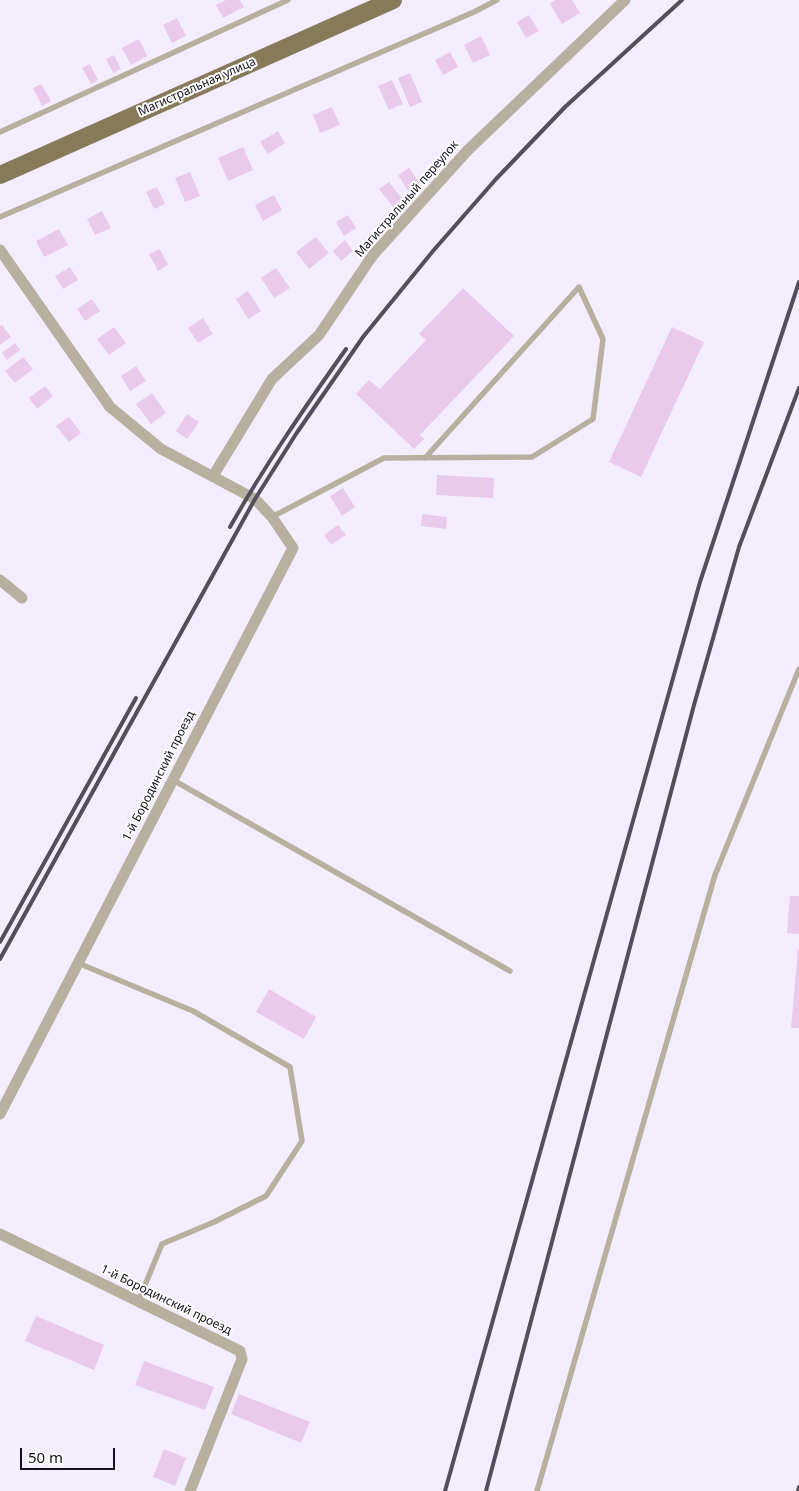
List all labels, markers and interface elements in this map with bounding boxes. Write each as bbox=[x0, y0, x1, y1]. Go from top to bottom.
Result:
street label: Магистральная улица bbox=[136, 55, 258, 119]
street label: Магистральный переулок bbox=[352, 138, 462, 260]
street label: 1-й Бородинский проезд bbox=[120, 709, 198, 843]
street label: 1-й Бородинский проезд bbox=[98, 1262, 234, 1338]
scale bar bbox=[22, 1438, 118, 1470]
text: 50 m bbox=[28, 1447, 63, 1467]

